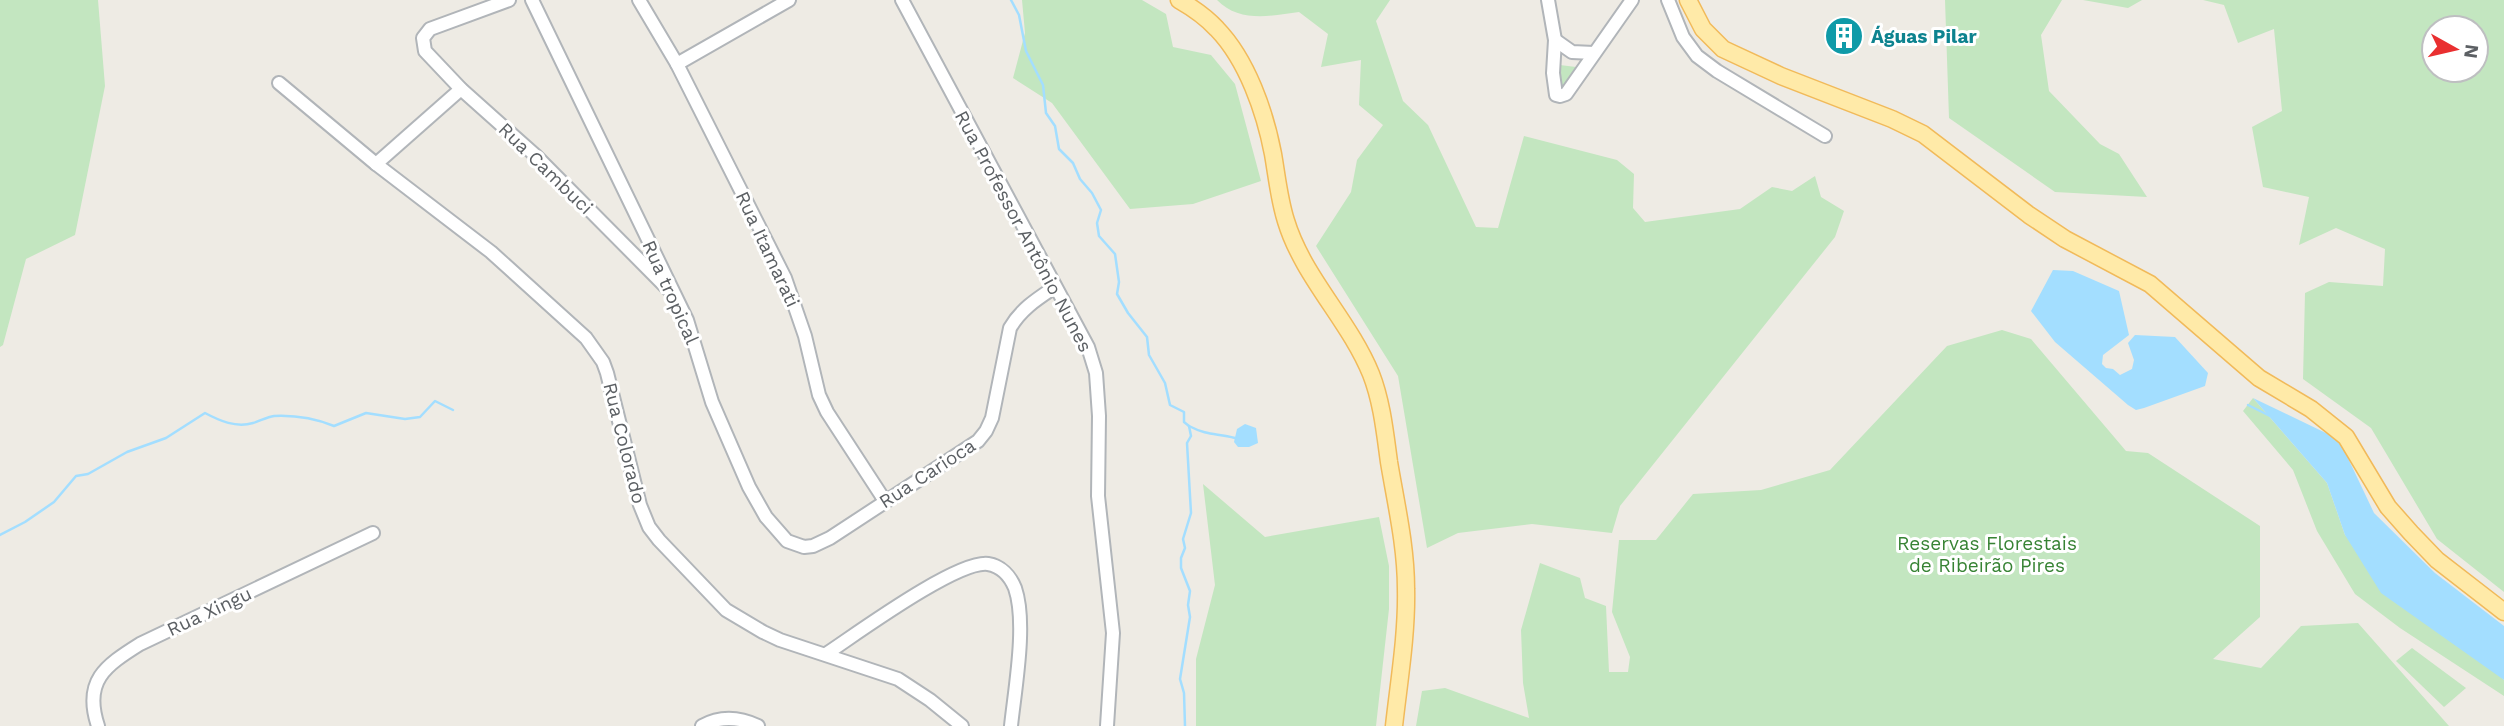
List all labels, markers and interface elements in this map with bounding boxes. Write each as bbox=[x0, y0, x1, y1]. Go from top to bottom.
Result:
north arrow bbox=[2420, 14, 2490, 84]
building icon: Águas Pilar bbox=[1823, 15, 1865, 57]
place label: Águas Pilar bbox=[1871, 25, 1977, 48]
text: N bbox=[2459, 43, 2484, 60]
street label: Rua Professor Antônio Nunes bbox=[950, 106, 1097, 356]
street label: Rua Cambuci bbox=[494, 118, 598, 219]
street label: Rua Itamarati bbox=[731, 188, 804, 311]
street label: Rua tropical bbox=[637, 237, 704, 348]
street label: Rua Colorado bbox=[598, 380, 651, 506]
street label: Rua Carioca bbox=[875, 434, 980, 513]
park label: Reservas Florestais de Ribeirão Pires bbox=[1897, 532, 2077, 577]
street label: Rua Xingu bbox=[163, 582, 255, 641]

